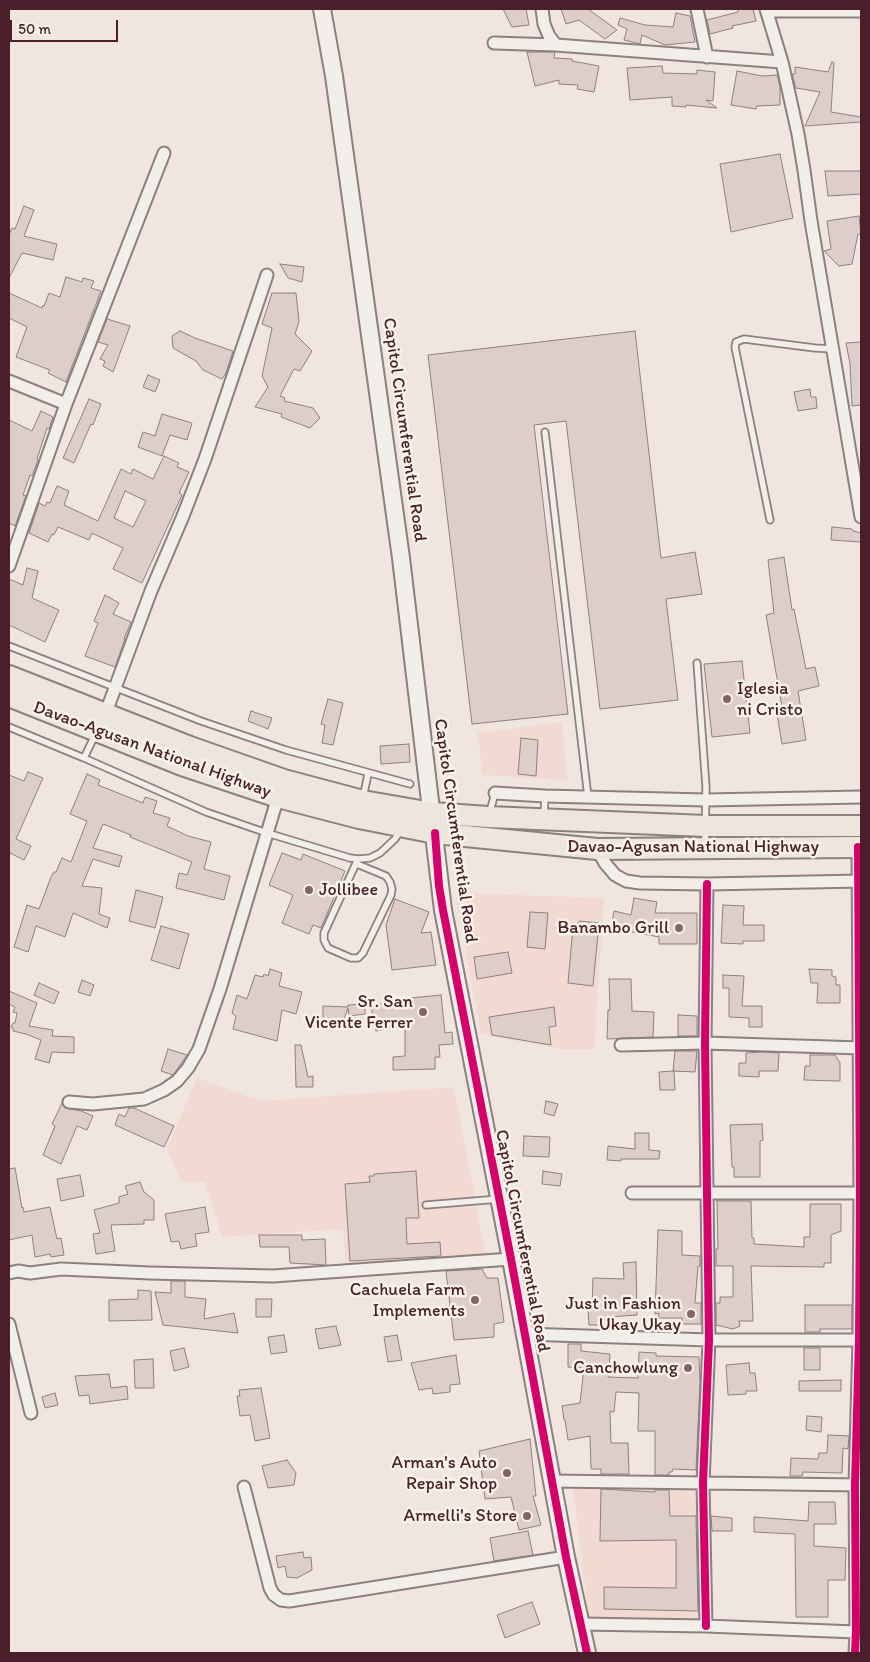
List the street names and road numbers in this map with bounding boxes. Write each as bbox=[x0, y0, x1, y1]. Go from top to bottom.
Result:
street label: Capitol Circumferential Road bbox=[378, 316, 430, 544]
street label: Davao-Agusan National Highway bbox=[30, 697, 274, 803]
street label: Capitol Circumferential Road bbox=[429, 717, 481, 945]
street label: Davao-Agusan National Highway bbox=[567, 836, 819, 858]
street label: Capitol Circumferential Road bbox=[490, 1128, 554, 1354]

